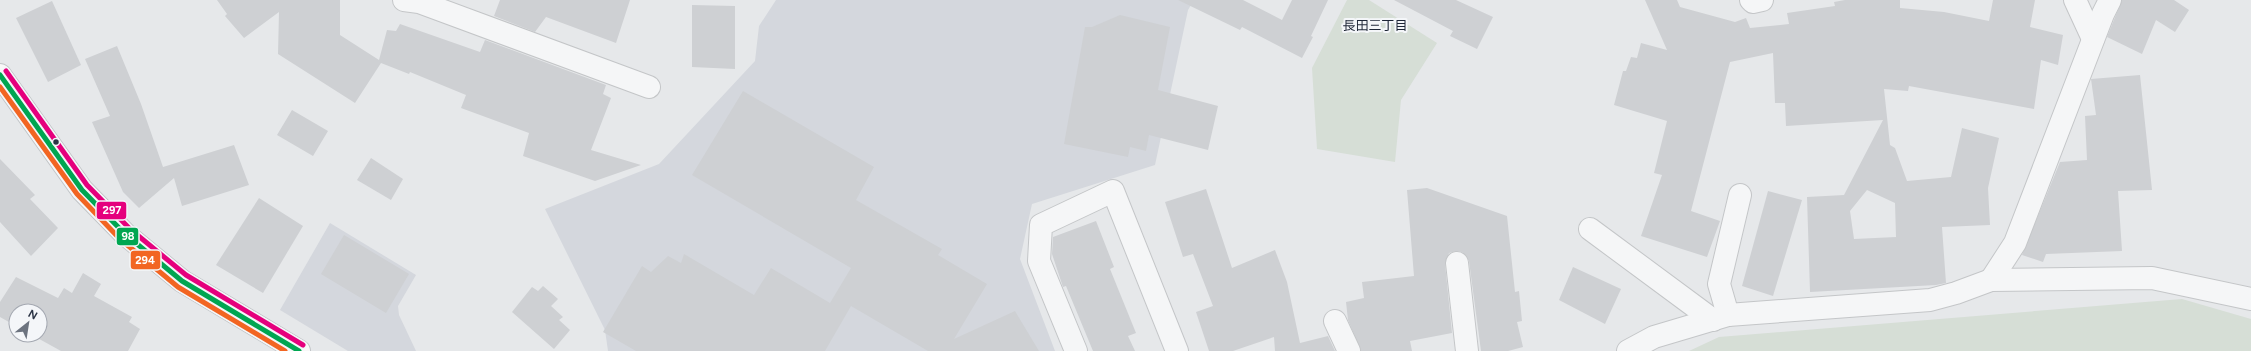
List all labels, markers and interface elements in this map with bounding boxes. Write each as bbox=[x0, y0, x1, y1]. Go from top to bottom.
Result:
district label: 長田三丁目 bbox=[1342, 18, 1408, 33]
unlabelled marker bbox=[51, 137, 61, 147]
line badge: 297 bbox=[96, 201, 127, 220]
text: 297 bbox=[103, 204, 121, 217]
line badge: 98 bbox=[116, 227, 139, 246]
text: 98 bbox=[121, 230, 135, 243]
line badge: 294 bbox=[130, 250, 161, 270]
text: 294 bbox=[135, 254, 155, 267]
north arrow bbox=[8, 303, 48, 343]
text: N bbox=[26, 307, 40, 323]

